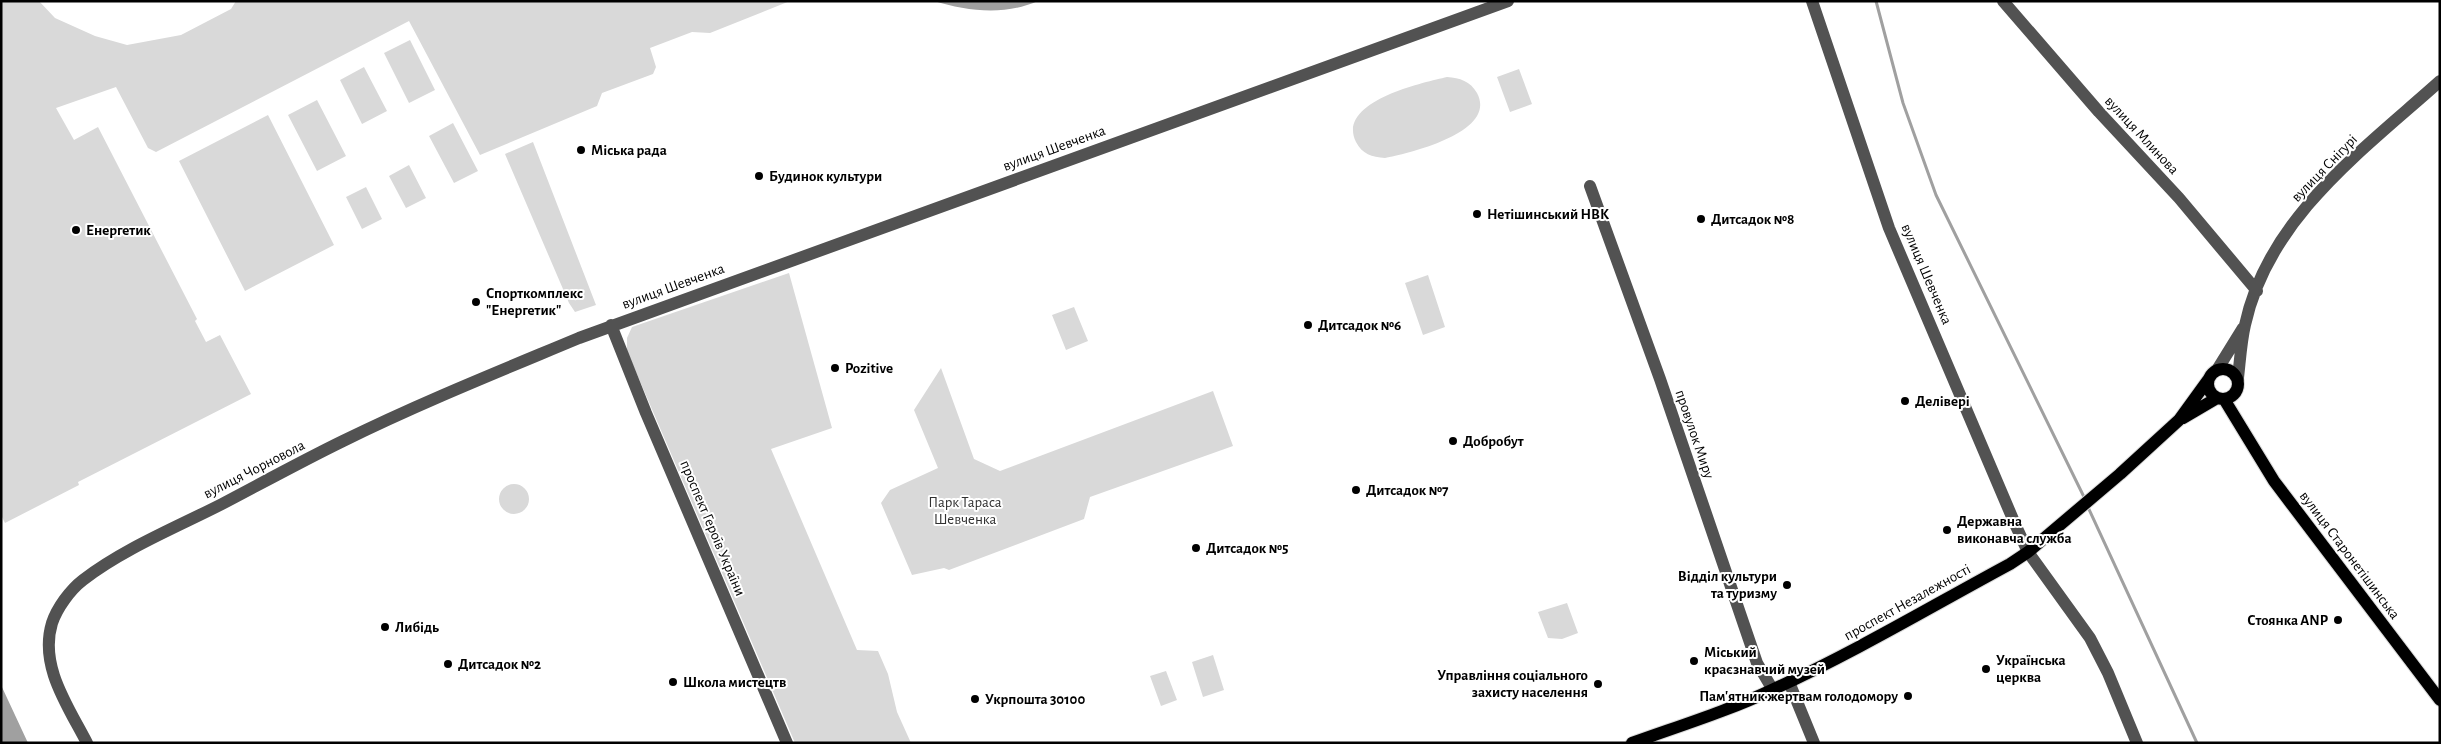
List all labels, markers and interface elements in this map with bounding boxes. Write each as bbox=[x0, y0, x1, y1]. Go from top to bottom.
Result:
street label: вулиця Млинова bbox=[2102, 93, 2182, 177]
street label: вулиця Шевченка bbox=[1001, 123, 1108, 174]
street label: вулиця Снігурі bbox=[2289, 132, 2360, 205]
place label: Міська рада bbox=[591, 143, 667, 158]
marker: Міська рада bbox=[575, 144, 587, 156]
place label: Будинок культури bbox=[769, 169, 882, 184]
marker: Будинок культури bbox=[753, 170, 765, 182]
place label: Нетішинський НВК bbox=[1487, 207, 1609, 222]
marker: Нетішинський НВК bbox=[1471, 208, 1483, 220]
place label: Дитсадок №8 bbox=[1711, 212, 1794, 227]
marker: Дитсадок №8 bbox=[1695, 213, 1707, 225]
street label: вулиця Шевченка bbox=[1899, 222, 1955, 327]
place label: Енергетик bbox=[86, 223, 151, 238]
marker: Енергетик bbox=[70, 224, 82, 236]
street label: вулиця Шевченка bbox=[620, 261, 727, 312]
place label: Спорткомплекс "Енергетик" bbox=[486, 286, 583, 318]
marker: Спорткомплекс "Енергетик" bbox=[470, 296, 482, 308]
place label: Дитсадок №6 bbox=[1318, 318, 1401, 333]
marker: Дитсадок №6 bbox=[1302, 319, 1314, 331]
place label: Pozitive bbox=[845, 361, 893, 376]
marker: Pozitive bbox=[829, 362, 841, 374]
street label: провулок Миру bbox=[1672, 388, 1717, 481]
place label: Делівері bbox=[1915, 394, 1970, 409]
marker: Делівері bbox=[1899, 395, 1911, 407]
place label: Добробут bbox=[1463, 434, 1524, 449]
marker: Добробут bbox=[1447, 435, 1459, 447]
street label: вулиця Чорновола bbox=[201, 437, 307, 501]
street label: проспект Героїв України bbox=[677, 458, 748, 598]
place label: Дитсадок №7 bbox=[1366, 483, 1449, 498]
marker: Дитсадок №7 bbox=[1350, 484, 1362, 496]
street label: вулиця Старонетішинська bbox=[2297, 489, 2403, 622]
park label: Парк Тараса Шевченка bbox=[928, 495, 1002, 527]
place label: Державна виконавча служба bbox=[1957, 514, 2072, 546]
marker: Державна виконавча служба bbox=[1941, 524, 1953, 536]
place label: Дитсадок №5 bbox=[1206, 541, 1289, 556]
marker: Дитсадок №5 bbox=[1190, 542, 1202, 554]
street label: проспект Незалежності bbox=[1841, 561, 1973, 643]
place label: Відділ культури та туризму bbox=[1678, 569, 1777, 601]
marker: Відділ культури та туризму bbox=[1781, 579, 1793, 591]
place label: Стоянка ANP bbox=[2247, 613, 2329, 628]
marker: Стоянка ANP bbox=[2332, 614, 2344, 626]
place label: Либідь bbox=[395, 620, 439, 635]
marker: Либідь bbox=[379, 621, 391, 633]
place label: Міський краєзнавчий музей bbox=[1704, 645, 1825, 677]
place label: Українська церква bbox=[1996, 653, 2066, 685]
marker: Міський краєзнавчий музей bbox=[1688, 655, 1700, 667]
place label: Дитсадок №2 bbox=[458, 657, 541, 672]
marker: Дитсадок №2 bbox=[442, 658, 454, 670]
marker: Українська церква bbox=[1980, 663, 1992, 675]
place label: Управління соціального захисту населення bbox=[1437, 668, 1588, 700]
place label: Школа мистецтв bbox=[683, 675, 786, 690]
marker: Школа мистецтв bbox=[667, 676, 679, 688]
marker: Управління соціального захисту населення bbox=[1592, 678, 1604, 690]
place label: Пам'ятник жертвам голодомору bbox=[1699, 689, 1898, 704]
marker: Пам'ятник жертвам голодомору bbox=[1902, 690, 1914, 702]
place label: Укрпошта 30100 bbox=[985, 692, 1085, 707]
marker: Укрпошта 30100 bbox=[969, 693, 981, 705]

